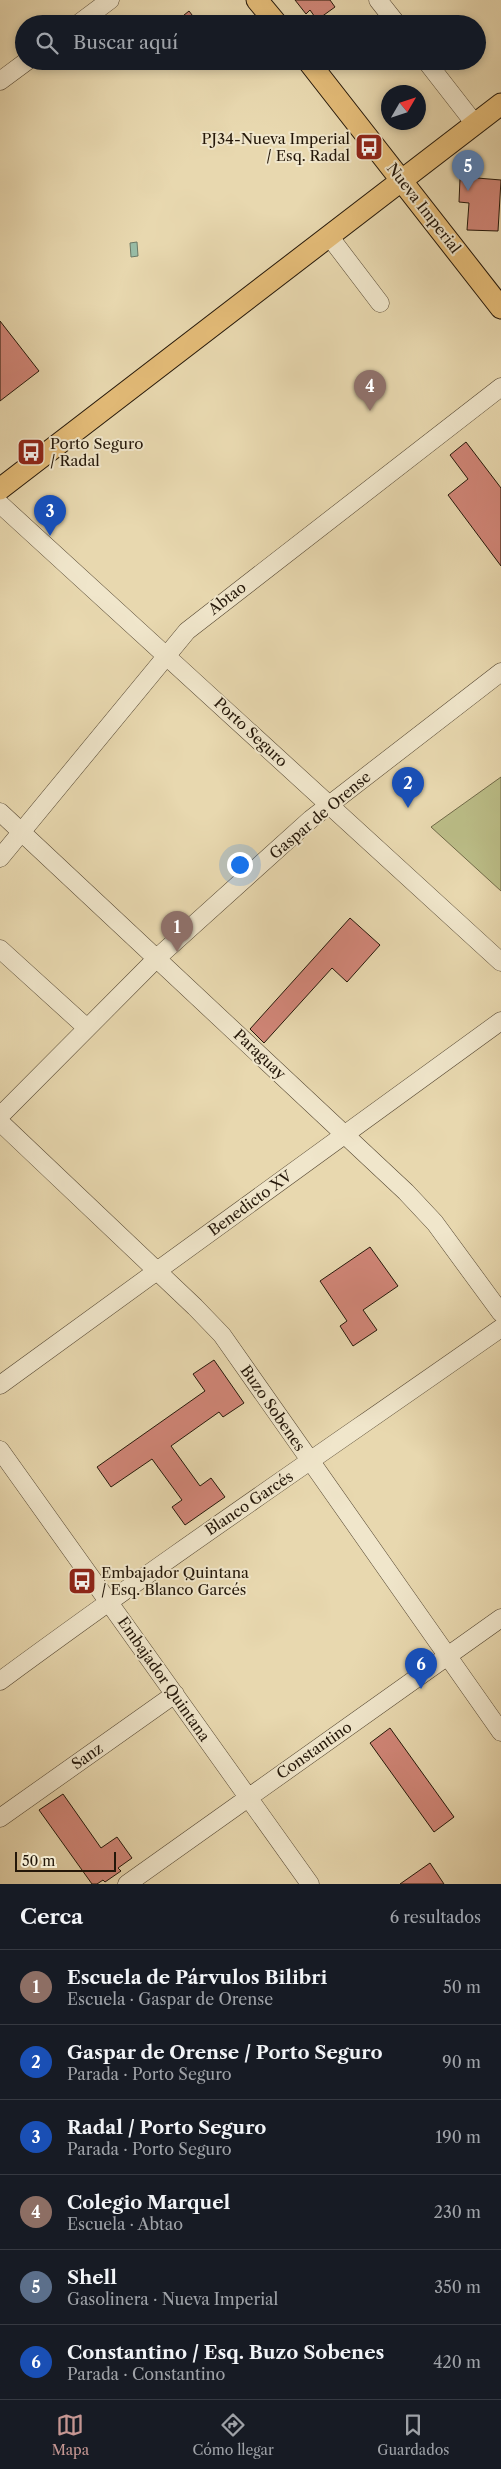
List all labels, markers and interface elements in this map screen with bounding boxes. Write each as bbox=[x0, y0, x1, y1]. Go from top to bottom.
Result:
search box bbox=[15, 15, 486, 70]
icon: search bbox=[33, 29, 61, 57]
text: Buscar aquí bbox=[73, 31, 178, 54]
north arrow bbox=[381, 85, 426, 130]
place label: PJ34-Nueva Imperial / Esq. Radal bbox=[202, 129, 351, 165]
bus stop icon: PJ34-Nueva Imperial / Esq. Radal bbox=[354, 132, 384, 162]
pin: 5 bbox=[452, 150, 484, 191]
street label: Nueva Imperial bbox=[383, 159, 465, 257]
pin: 4 bbox=[354, 370, 386, 411]
place label: Porto Seguro / Radal bbox=[50, 434, 143, 470]
bus stop icon: Porto Seguro / Radal bbox=[16, 437, 46, 467]
pin: 3 bbox=[34, 495, 66, 536]
street label: Abtao bbox=[204, 577, 250, 619]
street label: Porto Seguro bbox=[210, 693, 292, 771]
street label: Gaspar de Orense bbox=[265, 767, 375, 863]
pin: 2 bbox=[392, 767, 424, 808]
your location bbox=[227, 852, 253, 878]
pin: 1 bbox=[161, 911, 193, 952]
street label: Paraguay bbox=[230, 1025, 291, 1083]
street label: Benedicto XV bbox=[204, 1166, 297, 1240]
street label: Buzo Sobenes bbox=[236, 1361, 310, 1455]
street label: Blanco Garcés bbox=[201, 1467, 297, 1539]
place label: Embajador Quintana / Esq. Blanco Garcés bbox=[101, 1563, 249, 1599]
bus stop icon: Embajador Quintana / Esq. Blanco Garcés bbox=[67, 1566, 97, 1596]
street label: Embajador Quintana bbox=[114, 1613, 214, 1745]
pin: 6 bbox=[405, 1648, 437, 1689]
street label: Constantino bbox=[273, 1717, 355, 1783]
street label: Sanz bbox=[68, 1738, 107, 1774]
scale bar bbox=[15, 1849, 116, 1872]
text: 50 m bbox=[22, 1852, 55, 1870]
text: Cerca bbox=[20, 1904, 83, 1929]
text: 6 resultados bbox=[390, 1907, 481, 1927]
text: Escuela de Párvulos Bilibri bbox=[67, 1966, 327, 1989]
text: 1 bbox=[32, 1977, 40, 1997]
text: 50 m bbox=[443, 1977, 481, 1997]
text: Escuela · Gaspar de Orense bbox=[67, 1989, 273, 2009]
text: Gaspar de Orense / Porto Seguro bbox=[67, 2041, 383, 2064]
text: 2 bbox=[31, 2052, 41, 2072]
text: 90 m bbox=[442, 2052, 481, 2072]
text: Parada · Porto Seguro bbox=[67, 2064, 232, 2084]
text: Radal / Porto Seguro bbox=[67, 2116, 266, 2139]
text: 3 bbox=[31, 2127, 41, 2147]
text: 190 m bbox=[436, 2127, 481, 2147]
text: Parada · Porto Seguro bbox=[67, 2139, 232, 2159]
text: Colegio Marquel bbox=[67, 2191, 230, 2214]
text: 4 bbox=[31, 2202, 41, 2222]
text: 230 m bbox=[434, 2202, 481, 2222]
text: Escuela · Abtao bbox=[67, 2214, 183, 2234]
text: Shell bbox=[67, 2266, 117, 2289]
text: 5 bbox=[32, 2277, 40, 2297]
text: 350 m bbox=[434, 2277, 481, 2297]
text: Gasolinera · Nueva Imperial bbox=[67, 2289, 278, 2309]
text: Constantino / Esq. Buzo Sobenes bbox=[67, 2341, 384, 2364]
text: 6 bbox=[31, 2352, 41, 2372]
text: 420 m bbox=[433, 2352, 481, 2372]
text: Parada · Constantino bbox=[67, 2364, 225, 2384]
tab: Mapa bbox=[52, 2411, 89, 2459]
tab: Cómo llegar bbox=[192, 2411, 274, 2459]
tab: Guardados bbox=[377, 2411, 449, 2459]

